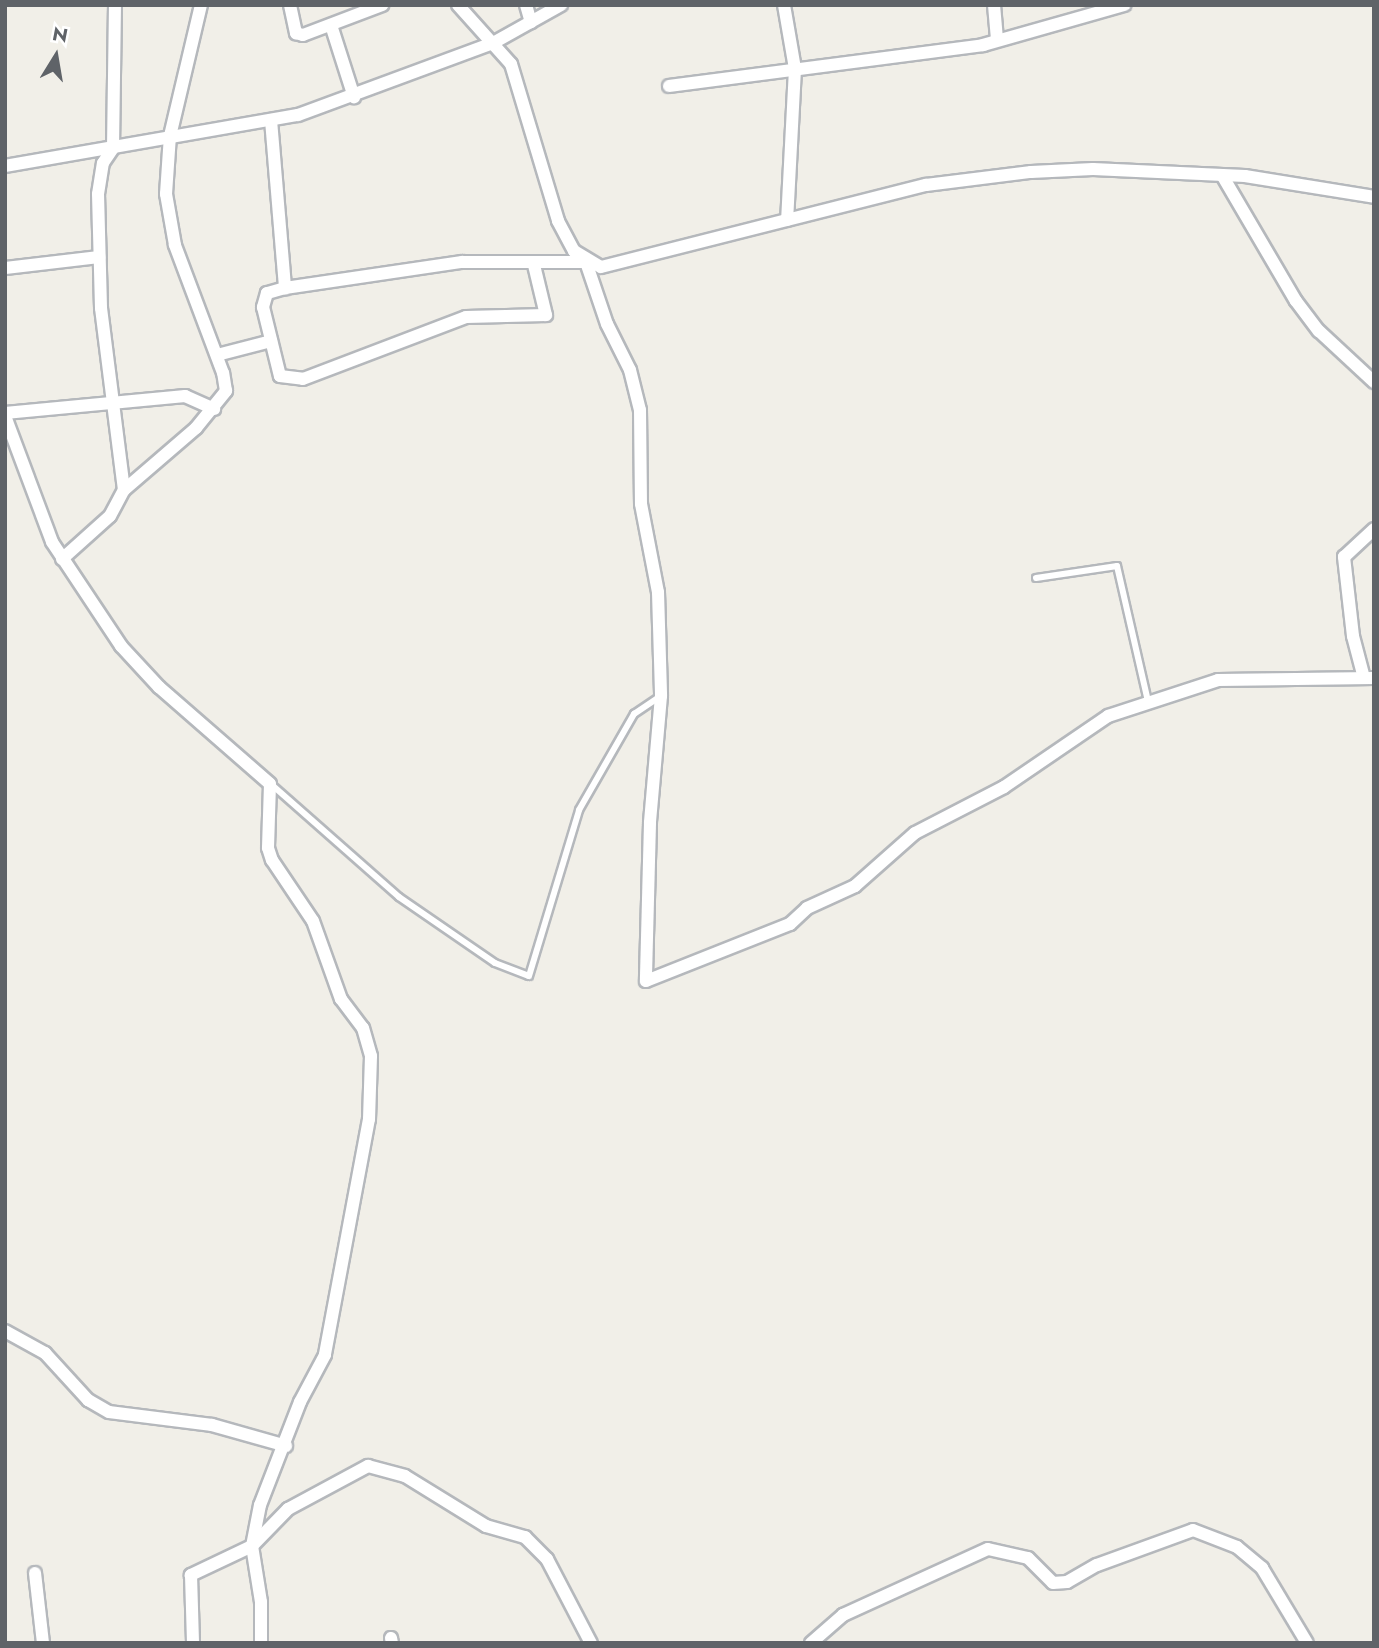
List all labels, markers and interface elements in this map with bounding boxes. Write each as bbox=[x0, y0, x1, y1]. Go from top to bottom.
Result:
text: N bbox=[50, 20, 70, 50]
north arrow bbox=[21, 21, 91, 91]

